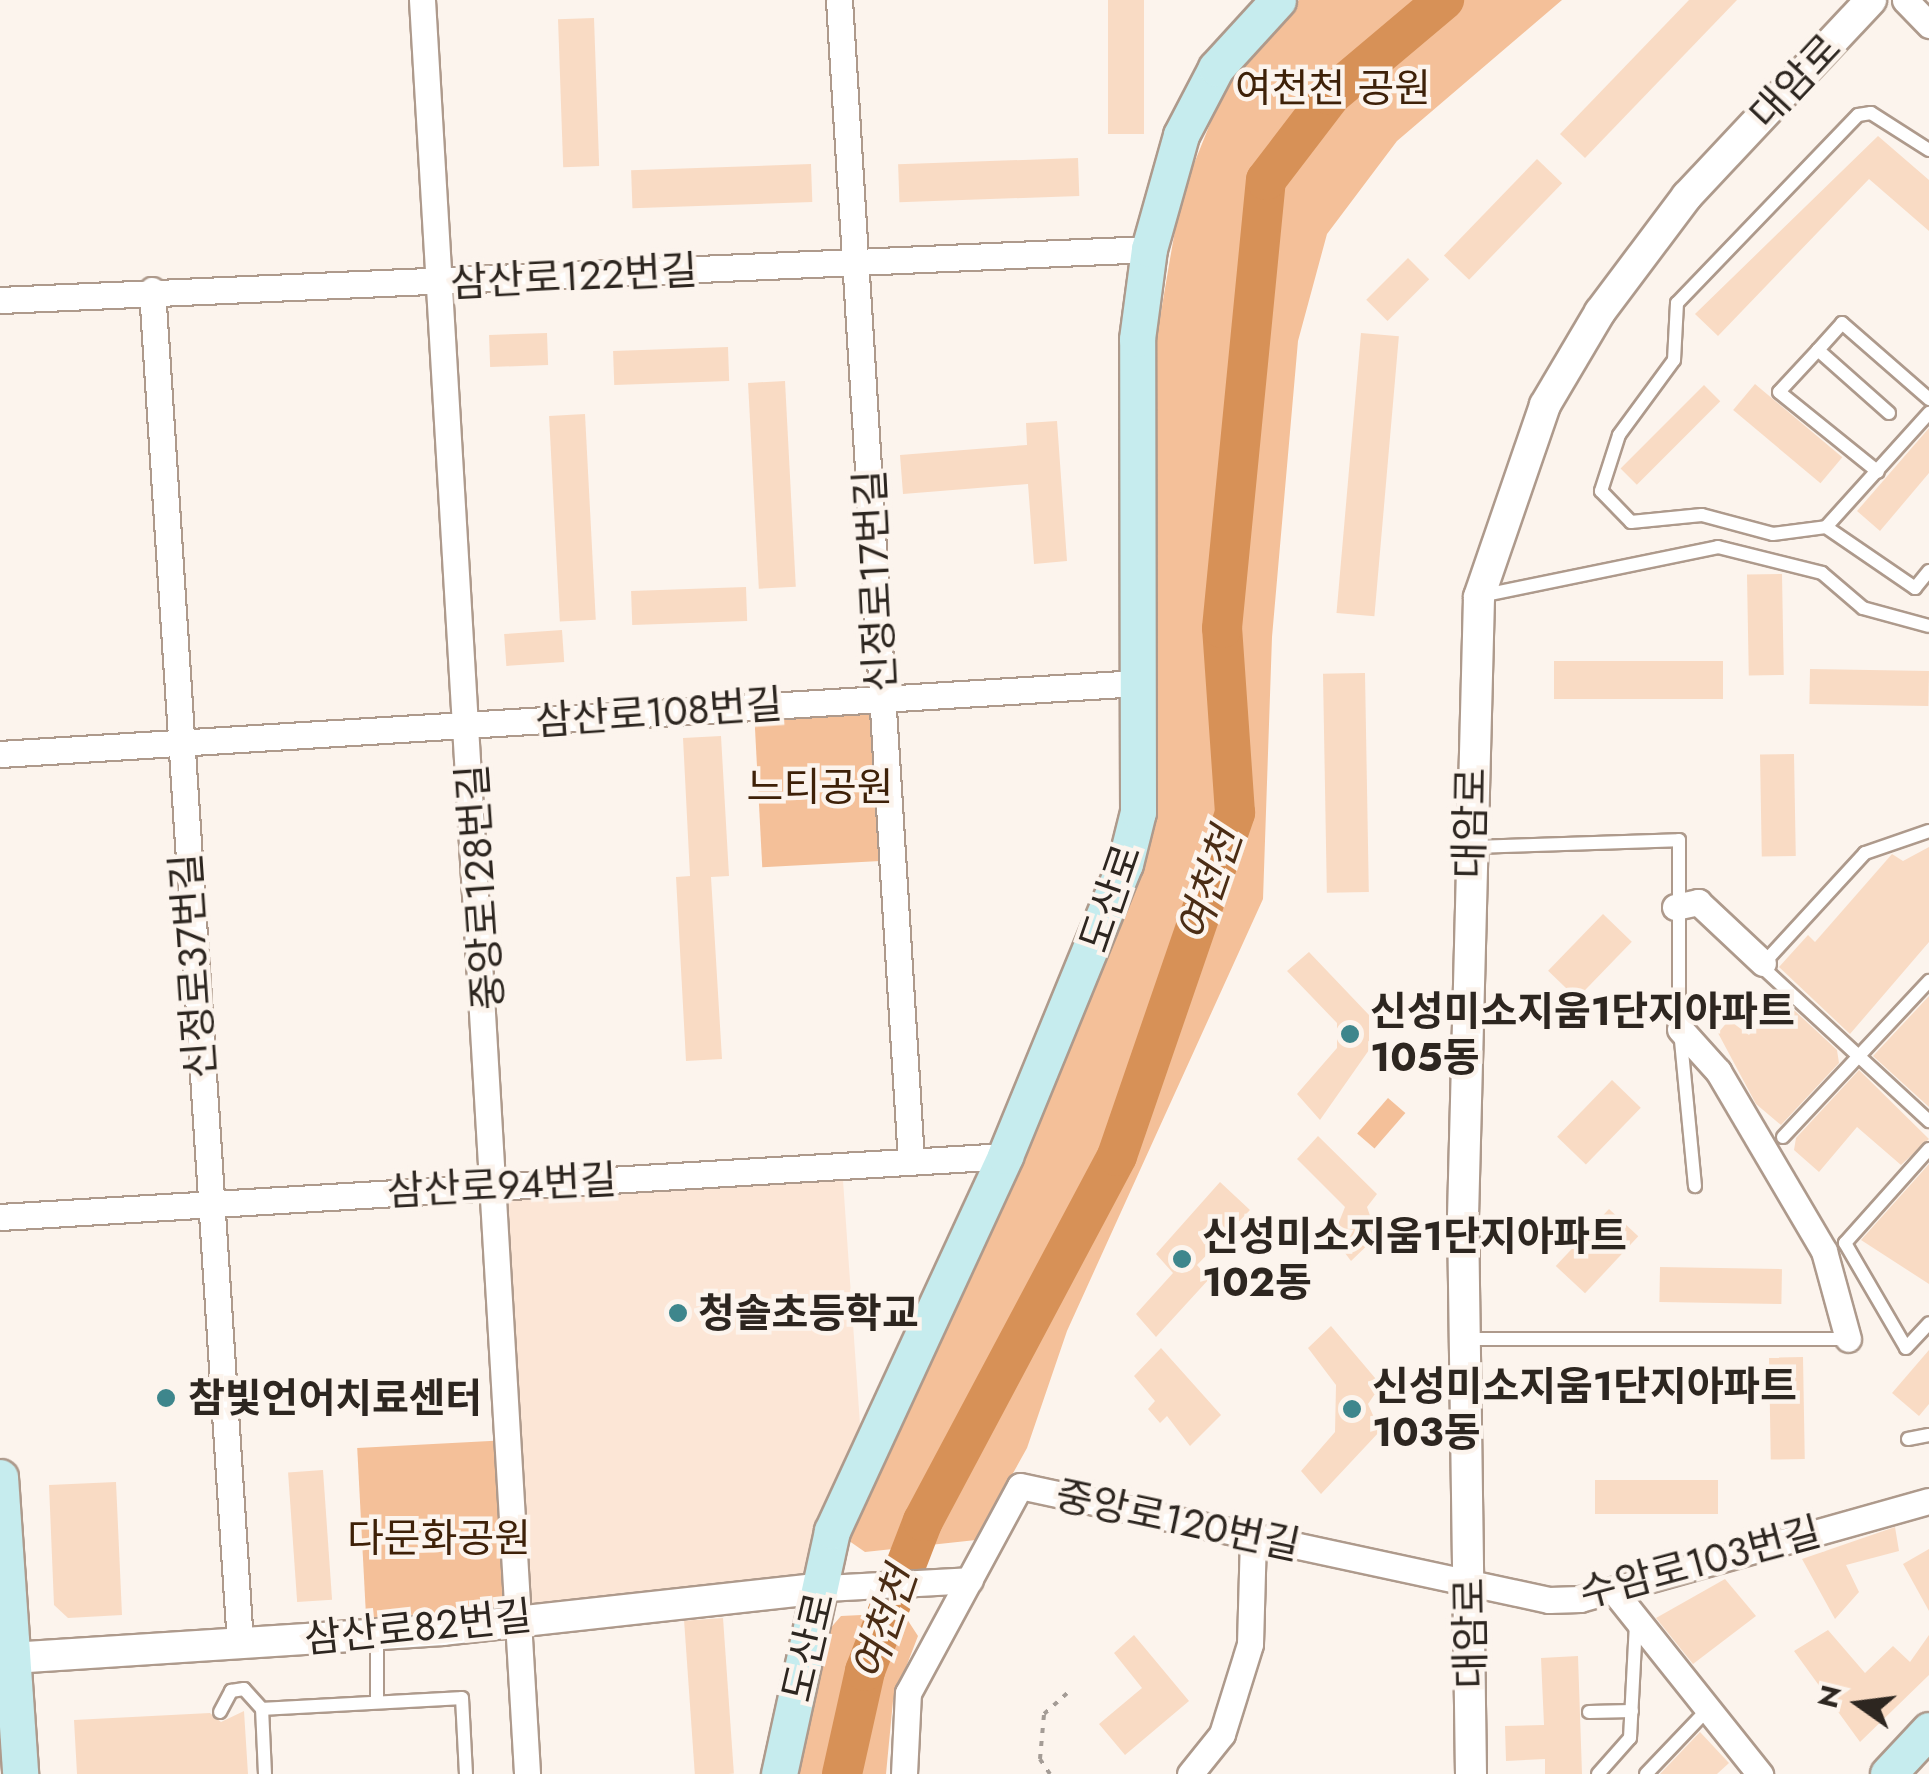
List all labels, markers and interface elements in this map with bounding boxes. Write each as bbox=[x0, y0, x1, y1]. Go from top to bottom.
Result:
street label: 대암로 bbox=[1740, 24, 1850, 138]
park label: 여천천 공원 bbox=[1235, 64, 1431, 112]
street label: 삼산로122번길 bbox=[449, 246, 699, 306]
street label: 신정로17번길 bbox=[845, 468, 905, 694]
street label: 삼산로108번길 bbox=[534, 679, 784, 745]
street label: 중앙로128번길 bbox=[447, 762, 513, 1012]
park label: 느티공원 bbox=[746, 763, 894, 811]
street label: 대암로 bbox=[1445, 767, 1495, 879]
water label: 여천천 bbox=[1167, 822, 1253, 948]
street label: 도산로 bbox=[1069, 838, 1151, 958]
street label: 신정로37번길 bbox=[161, 851, 225, 1081]
place label: 신성미소지움1단지아파트 105동 bbox=[1370, 987, 1795, 1081]
marker: 신성미소지움1단지아파트 105동 bbox=[1339, 1023, 1361, 1045]
street label: 삼산로94번길 bbox=[386, 1155, 618, 1215]
place label: 신성미소지움1단지아파트 102동 bbox=[1202, 1212, 1627, 1306]
marker: 신성미소지움1단지아파트 102동 bbox=[1171, 1248, 1193, 1270]
place label: 청솔초등학교 bbox=[698, 1289, 919, 1337]
marker: 청솔초등학교 bbox=[667, 1302, 689, 1324]
place label: 신성미소지움1단지아파트 103동 bbox=[1372, 1362, 1797, 1456]
place label: 참빛언어치료센터 bbox=[188, 1374, 482, 1422]
marker: 참빛언어치료센터 bbox=[153, 1385, 179, 1411]
marker: 신성미소지움1단지아파트 103동 bbox=[1341, 1398, 1363, 1420]
street label: 중앙로120번길 bbox=[1051, 1471, 1305, 1569]
street label: 수암로103번길 bbox=[1574, 1507, 1826, 1617]
park label: 다문화공원 bbox=[347, 1514, 531, 1562]
water label: 여천천 bbox=[842, 1561, 928, 1687]
street label: 대암로 bbox=[1445, 1577, 1495, 1689]
street label: 도산로 bbox=[772, 1588, 844, 1706]
street label: 삼산로82번길 bbox=[302, 1591, 534, 1663]
north arrow bbox=[1809, 1654, 1909, 1754]
text: N bbox=[1807, 1681, 1852, 1712]

